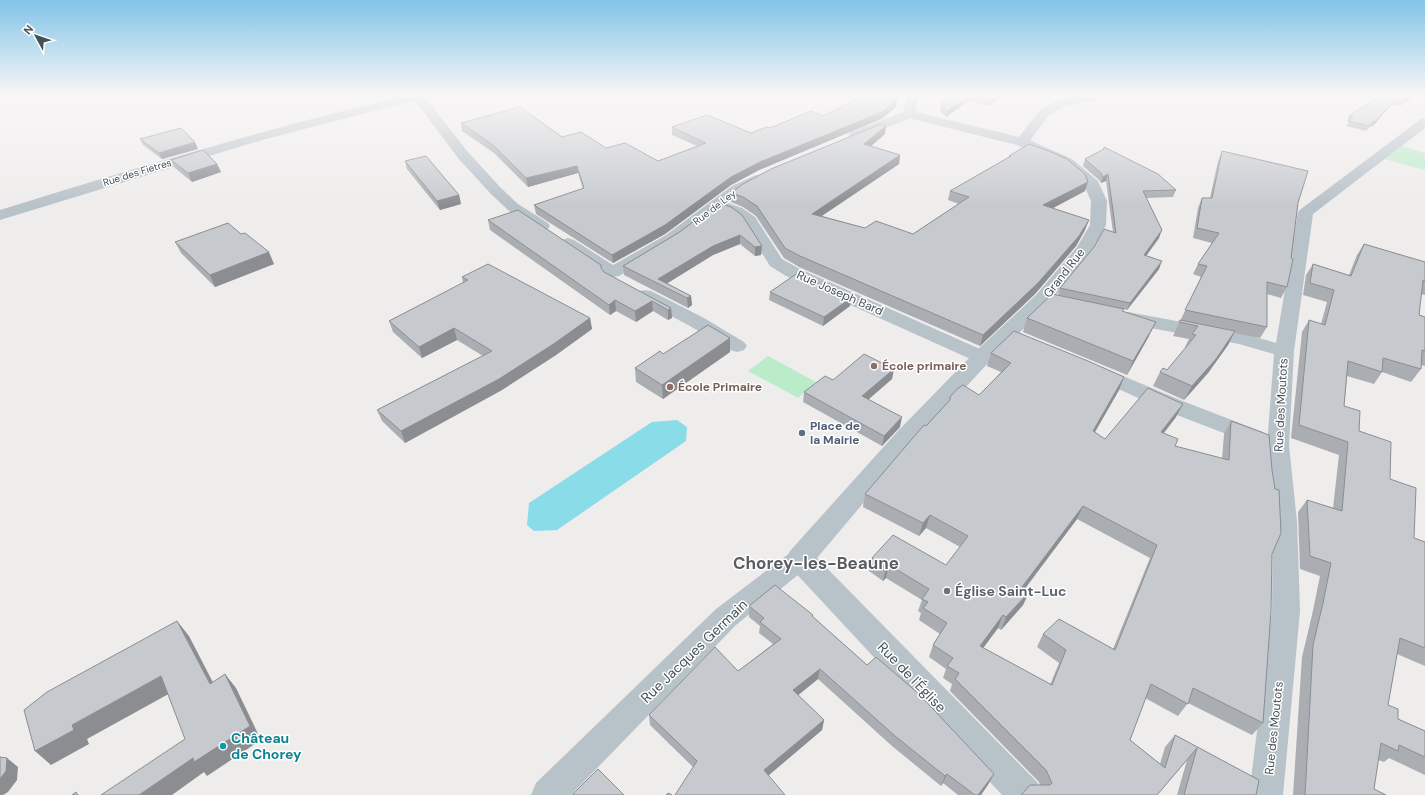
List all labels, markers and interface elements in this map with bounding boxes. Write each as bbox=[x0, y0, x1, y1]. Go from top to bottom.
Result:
north arrow bbox=[16, 16, 56, 56]
text: N bbox=[20, 22, 36, 37]
street label: Rue des Fietres bbox=[101, 156, 173, 189]
street label: Rue de Ley bbox=[690, 187, 739, 228]
street label: Grand Rue bbox=[1040, 245, 1088, 301]
street label: Rue Joseph Bard bbox=[794, 267, 886, 319]
place label: École primaire bbox=[882, 358, 967, 374]
street label: Rue des Moutots bbox=[1271, 358, 1291, 452]
marker: École primaire bbox=[869, 361, 879, 371]
place label: École Primaire bbox=[678, 379, 762, 395]
marker: École Primaire bbox=[665, 382, 675, 392]
place label: Place de la Mairie bbox=[810, 418, 860, 448]
marker: Place de la Mairie bbox=[797, 428, 807, 438]
district label: Chorey-les-Beaune bbox=[733, 552, 899, 574]
place label: Église Saint-Luc bbox=[955, 582, 1066, 600]
marker: Église Saint-Luc bbox=[942, 586, 952, 596]
street label: Rue Jacques Germain bbox=[637, 595, 751, 707]
street label: Rue de l'Église bbox=[874, 638, 950, 716]
street label: Rue des Moutots bbox=[1261, 681, 1287, 775]
place label: Château de Chorey bbox=[231, 729, 302, 763]
marker: Château de Chorey bbox=[218, 741, 228, 751]

